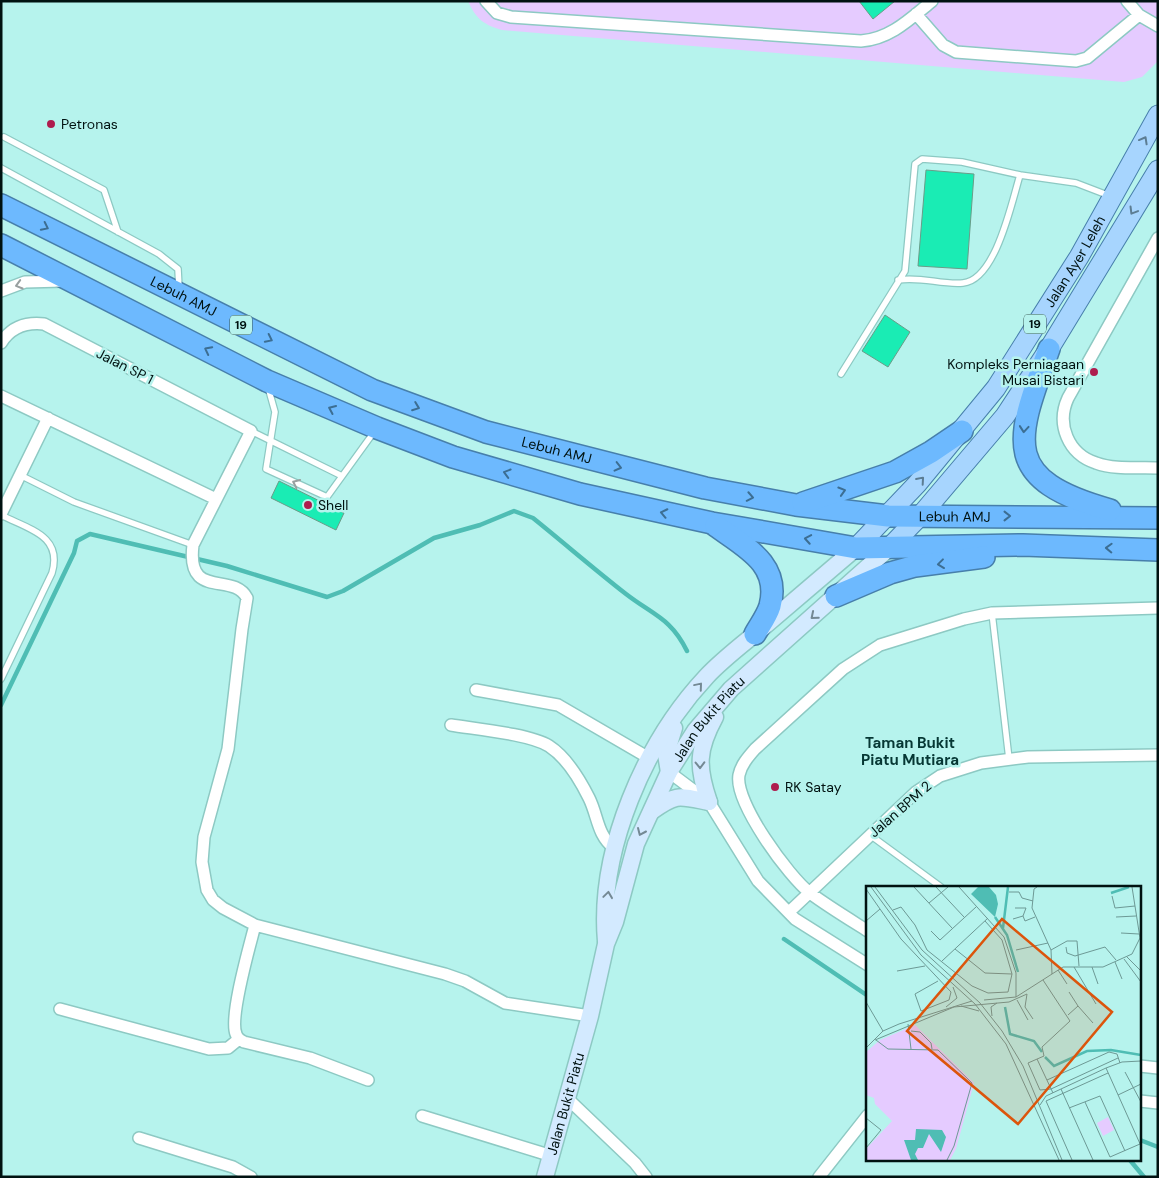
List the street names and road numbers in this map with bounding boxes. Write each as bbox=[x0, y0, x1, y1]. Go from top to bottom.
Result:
street label: Jalan Ayer Leleh bbox=[1040, 212, 1109, 311]
street label: Lebuh AMJ bbox=[147, 272, 220, 320]
road number: 19 bbox=[1024, 314, 1046, 334]
road number: 19 bbox=[230, 316, 252, 334]
street label: Jalan SP 1 bbox=[94, 344, 156, 388]
street label: Lebuh AMJ bbox=[520, 432, 594, 468]
street label: Lebuh AMJ bbox=[919, 507, 991, 526]
street label: Jalan Bukit Piatu bbox=[669, 672, 748, 765]
street label: Jalan BPM 2 bbox=[865, 777, 935, 841]
street label: Jalan Bukit Piatu bbox=[543, 1050, 588, 1157]

